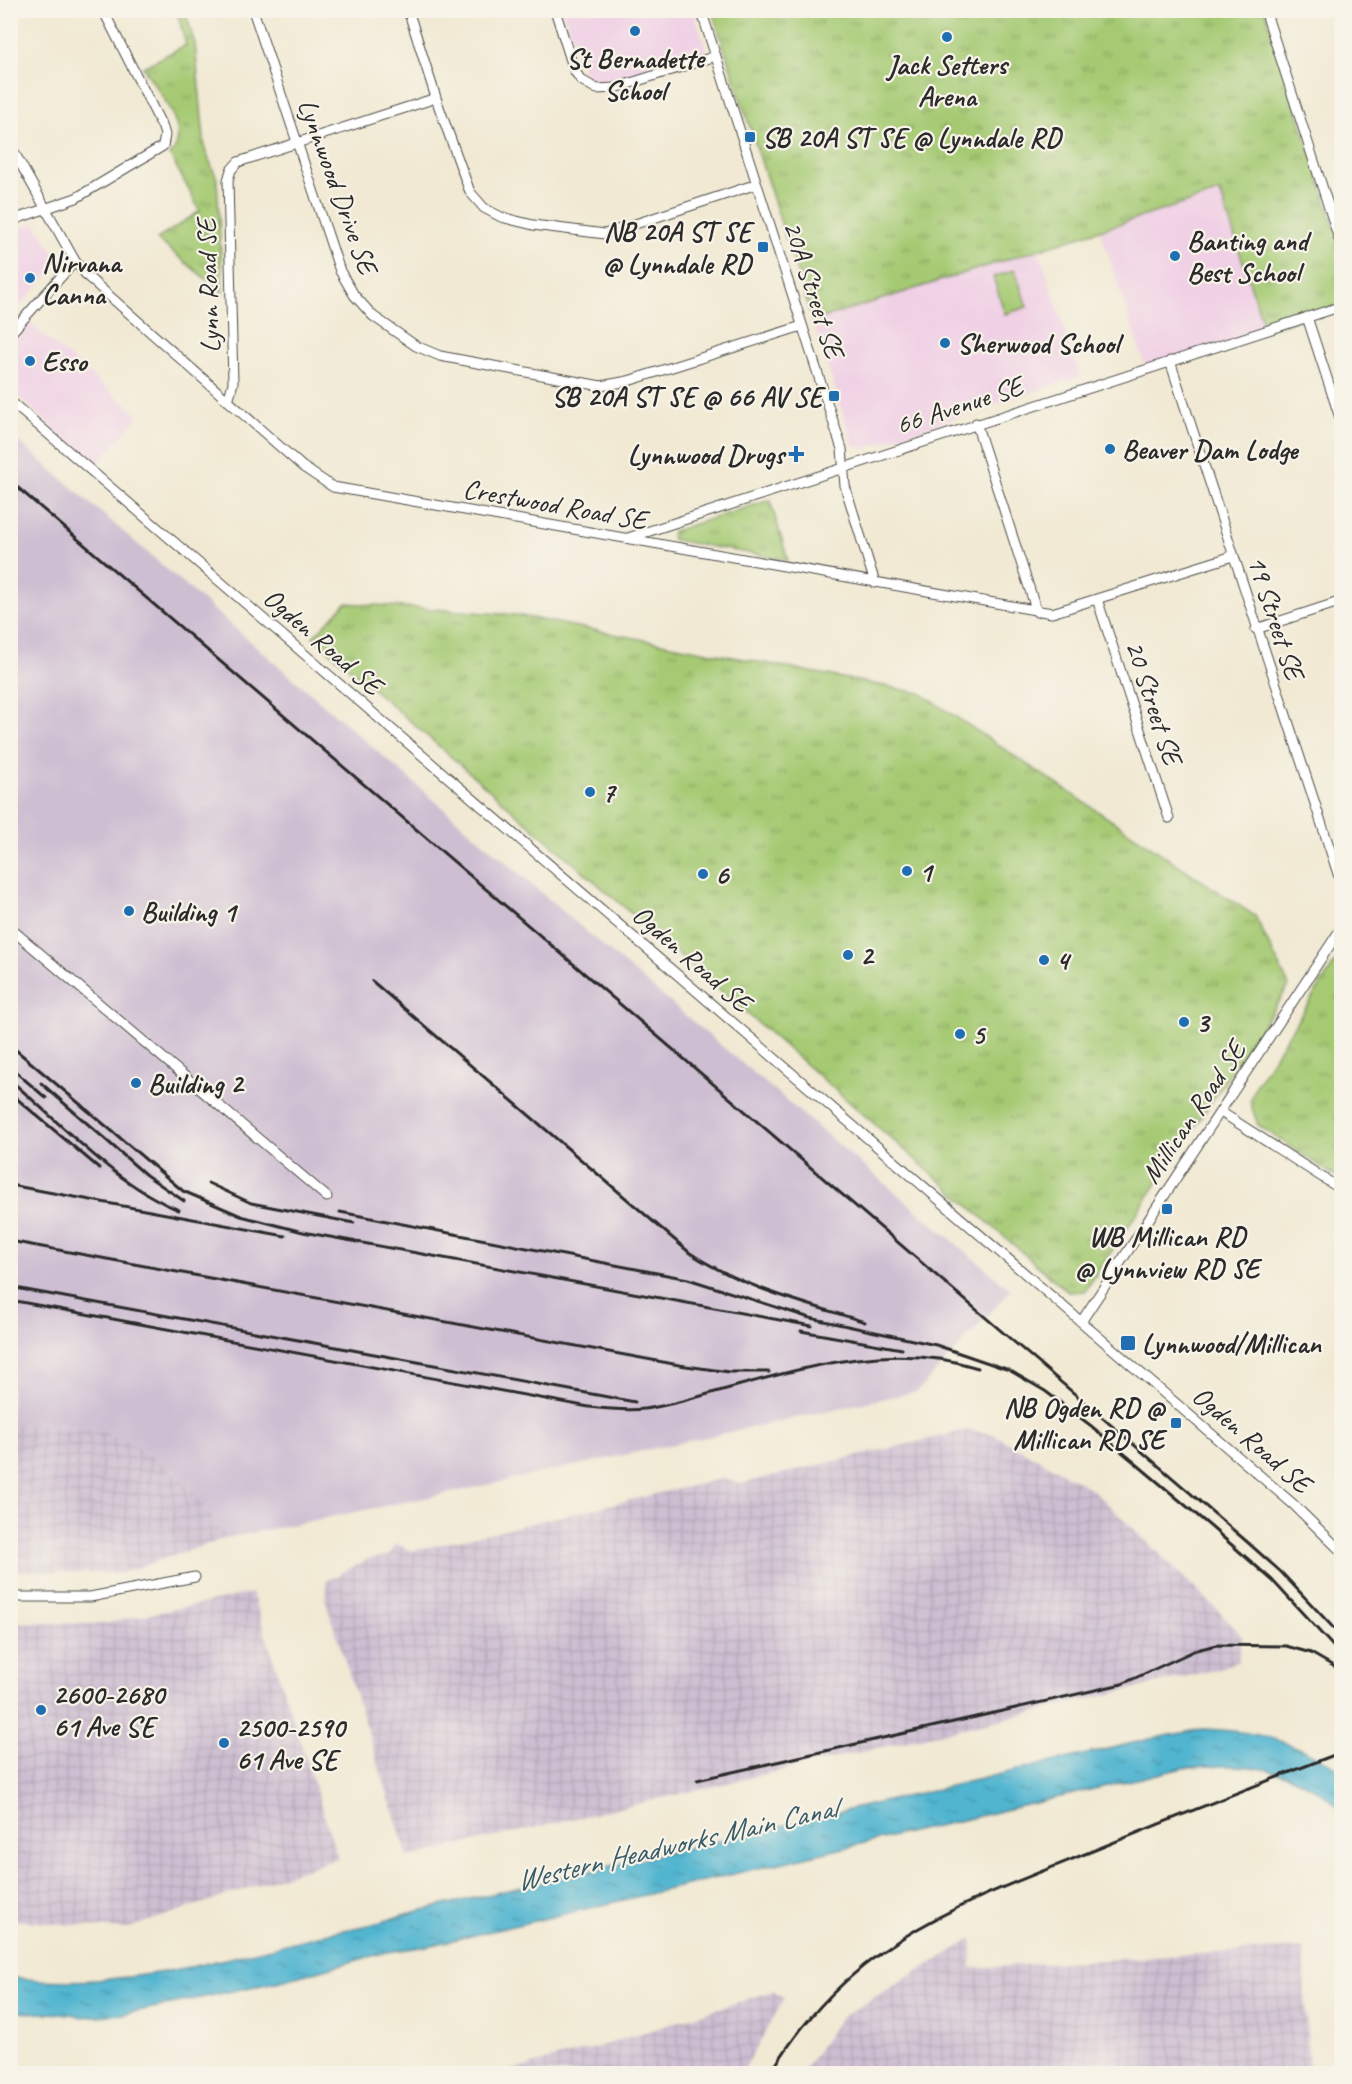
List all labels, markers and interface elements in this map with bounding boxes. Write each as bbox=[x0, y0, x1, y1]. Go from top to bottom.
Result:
marker: St Bernadette School bbox=[628, 24, 642, 38]
marker: Jack Setters Arena bbox=[940, 30, 954, 44]
place label: St Bernadette School bbox=[566, 41, 706, 108]
place label: Jack Setters Arena bbox=[885, 47, 1010, 114]
street label: Lynnwood Drive SE bbox=[290, 94, 387, 281]
place label: SB 20A ST SE @ Lynndale RD bbox=[762, 120, 1063, 155]
marker: SB 20A ST SE @ Lynndale RD bbox=[743, 130, 757, 144]
place label: NB 20A ST SE @ Lynndale RD bbox=[603, 214, 755, 281]
street label: Lynn Road SE bbox=[188, 215, 228, 354]
street label: 20A Street SE bbox=[775, 216, 854, 365]
place label: Banting and Best School bbox=[1187, 223, 1312, 290]
marker: NB 20A ST SE @ Lynndale RD bbox=[756, 240, 770, 254]
place label: Nirvana Canna bbox=[42, 245, 123, 312]
marker: Banting and Best School bbox=[1168, 249, 1182, 263]
marker: Nirvana Canna bbox=[23, 271, 37, 285]
place label: Sherwood School bbox=[957, 326, 1125, 361]
marker: Sherwood School bbox=[938, 336, 952, 350]
place label: Esso bbox=[42, 344, 89, 379]
marker: Esso bbox=[23, 354, 37, 368]
street label: 66 Avenue SE bbox=[891, 367, 1030, 442]
place label: SB 20A ST SE @ 66 AV SE bbox=[551, 379, 826, 414]
marker: SB 20A ST SE @ 66 AV SE bbox=[827, 389, 841, 403]
place label: Beaver Dam Lodge bbox=[1122, 432, 1300, 467]
place label: Lynnwood Drugs bbox=[628, 437, 787, 472]
marker: Beaver Dam Lodge bbox=[1103, 442, 1117, 456]
marker: Lynnwood Drugs bbox=[789, 447, 803, 461]
street label: Crestwood Road SE bbox=[461, 471, 652, 538]
street label: 19 Street SE bbox=[1240, 551, 1313, 686]
street label: Ogden Road SE bbox=[256, 580, 392, 704]
street label: 20 Street SE bbox=[1118, 636, 1191, 771]
place label: 7 bbox=[602, 775, 617, 810]
marker: 7 bbox=[583, 785, 597, 799]
place label: 1 bbox=[919, 854, 935, 889]
place label: 6 bbox=[715, 857, 730, 892]
marker: 1 bbox=[900, 864, 914, 878]
marker: 6 bbox=[696, 867, 710, 881]
place label: Building 1 bbox=[141, 894, 239, 929]
street label: Ogden Road SE bbox=[625, 897, 761, 1021]
marker: Building 1 bbox=[122, 904, 136, 918]
place label: 2 bbox=[860, 938, 875, 973]
place label: 4 bbox=[1056, 943, 1072, 978]
marker: 2 bbox=[841, 948, 855, 962]
marker: 4 bbox=[1037, 953, 1051, 967]
place label: 3 bbox=[1196, 1005, 1211, 1040]
marker: 3 bbox=[1177, 1015, 1191, 1029]
place label: 5 bbox=[972, 1017, 987, 1052]
marker: 5 bbox=[953, 1027, 967, 1041]
street label: Millican Road SE bbox=[1133, 1032, 1255, 1190]
place label: Building 2 bbox=[148, 1066, 245, 1101]
marker: Building 2 bbox=[129, 1076, 143, 1090]
marker: WB Millican RD @ Lynnview RD SE bbox=[1160, 1202, 1174, 1216]
place label: WB Millican RD @ Lynnview RD SE bbox=[1075, 1219, 1263, 1286]
place label: Lynnwood/Millican bbox=[1142, 1326, 1322, 1361]
marker: Lynnwood/Millican bbox=[1119, 1334, 1137, 1352]
street label: Ogden Road SE bbox=[1185, 1378, 1321, 1502]
place label: NB Ogden RD @ Millican RD SE bbox=[1004, 1390, 1168, 1457]
marker: NB Ogden RD @ Millican RD SE bbox=[1169, 1416, 1183, 1430]
place label: 2600-2680 61 Ave SE bbox=[53, 1677, 168, 1744]
marker: 2600-2680 61 Ave SE bbox=[34, 1703, 48, 1717]
place label: 2500-2590 61 Ave SE bbox=[236, 1710, 348, 1777]
marker: 2500-2590 61 Ave SE bbox=[217, 1736, 231, 1750]
water label: Western Headworks Main Canal bbox=[512, 1786, 850, 1899]

